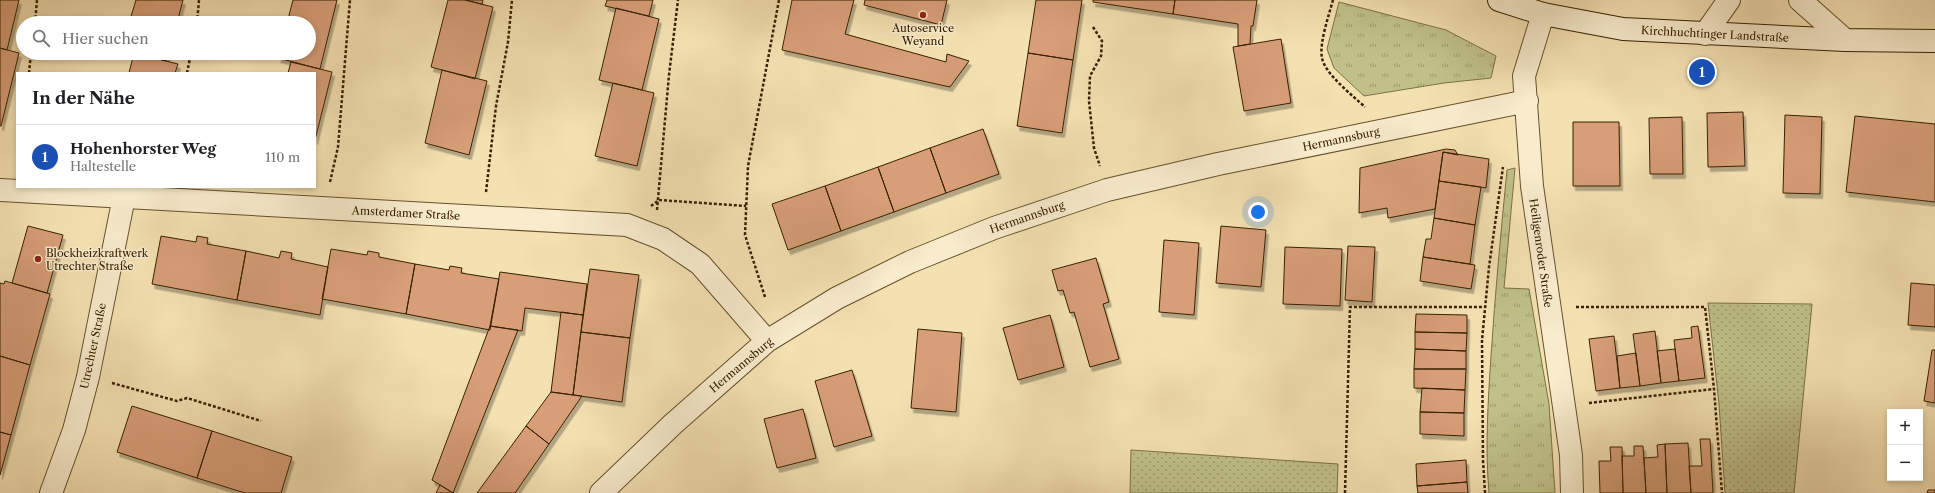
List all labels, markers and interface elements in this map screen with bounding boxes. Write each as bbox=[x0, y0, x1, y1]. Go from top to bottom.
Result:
marker: Autoservice Weyand bbox=[918, 10, 928, 20]
search box bbox=[16, 16, 316, 60]
place label: Autoservice Weyand bbox=[891, 21, 954, 48]
street label: Kirchhuchtinger Landstraße bbox=[1641, 23, 1789, 45]
icon: search bbox=[30, 27, 52, 49]
text: Hier suchen bbox=[62, 29, 149, 48]
pin: 1 bbox=[1689, 57, 1715, 87]
text: In der Nähe bbox=[32, 88, 135, 108]
street label: Hermannsburg bbox=[1301, 124, 1381, 154]
text: Hohenhorster Weg bbox=[70, 139, 216, 158]
text: 1 bbox=[42, 149, 48, 165]
text: 110 m bbox=[265, 149, 300, 165]
text: Haltestelle bbox=[70, 158, 136, 174]
street label: Heiligenroder Straße bbox=[1526, 197, 1556, 309]
street label: Hermannsburg bbox=[988, 198, 1067, 236]
your location bbox=[1248, 202, 1268, 222]
street label: Amsterdamer Straße bbox=[350, 203, 461, 223]
place label: Blockheizkraftwerk Utrechter Straße bbox=[46, 246, 149, 273]
marker: Blockheizkraftwerk Utrechter Straße bbox=[33, 254, 43, 264]
street label: Utrechter Straße bbox=[77, 302, 109, 390]
street label: Hermannsburg bbox=[706, 334, 776, 396]
map controls bbox=[1887, 409, 1923, 481]
button: + bbox=[1887, 409, 1923, 445]
button: − bbox=[1887, 445, 1923, 481]

